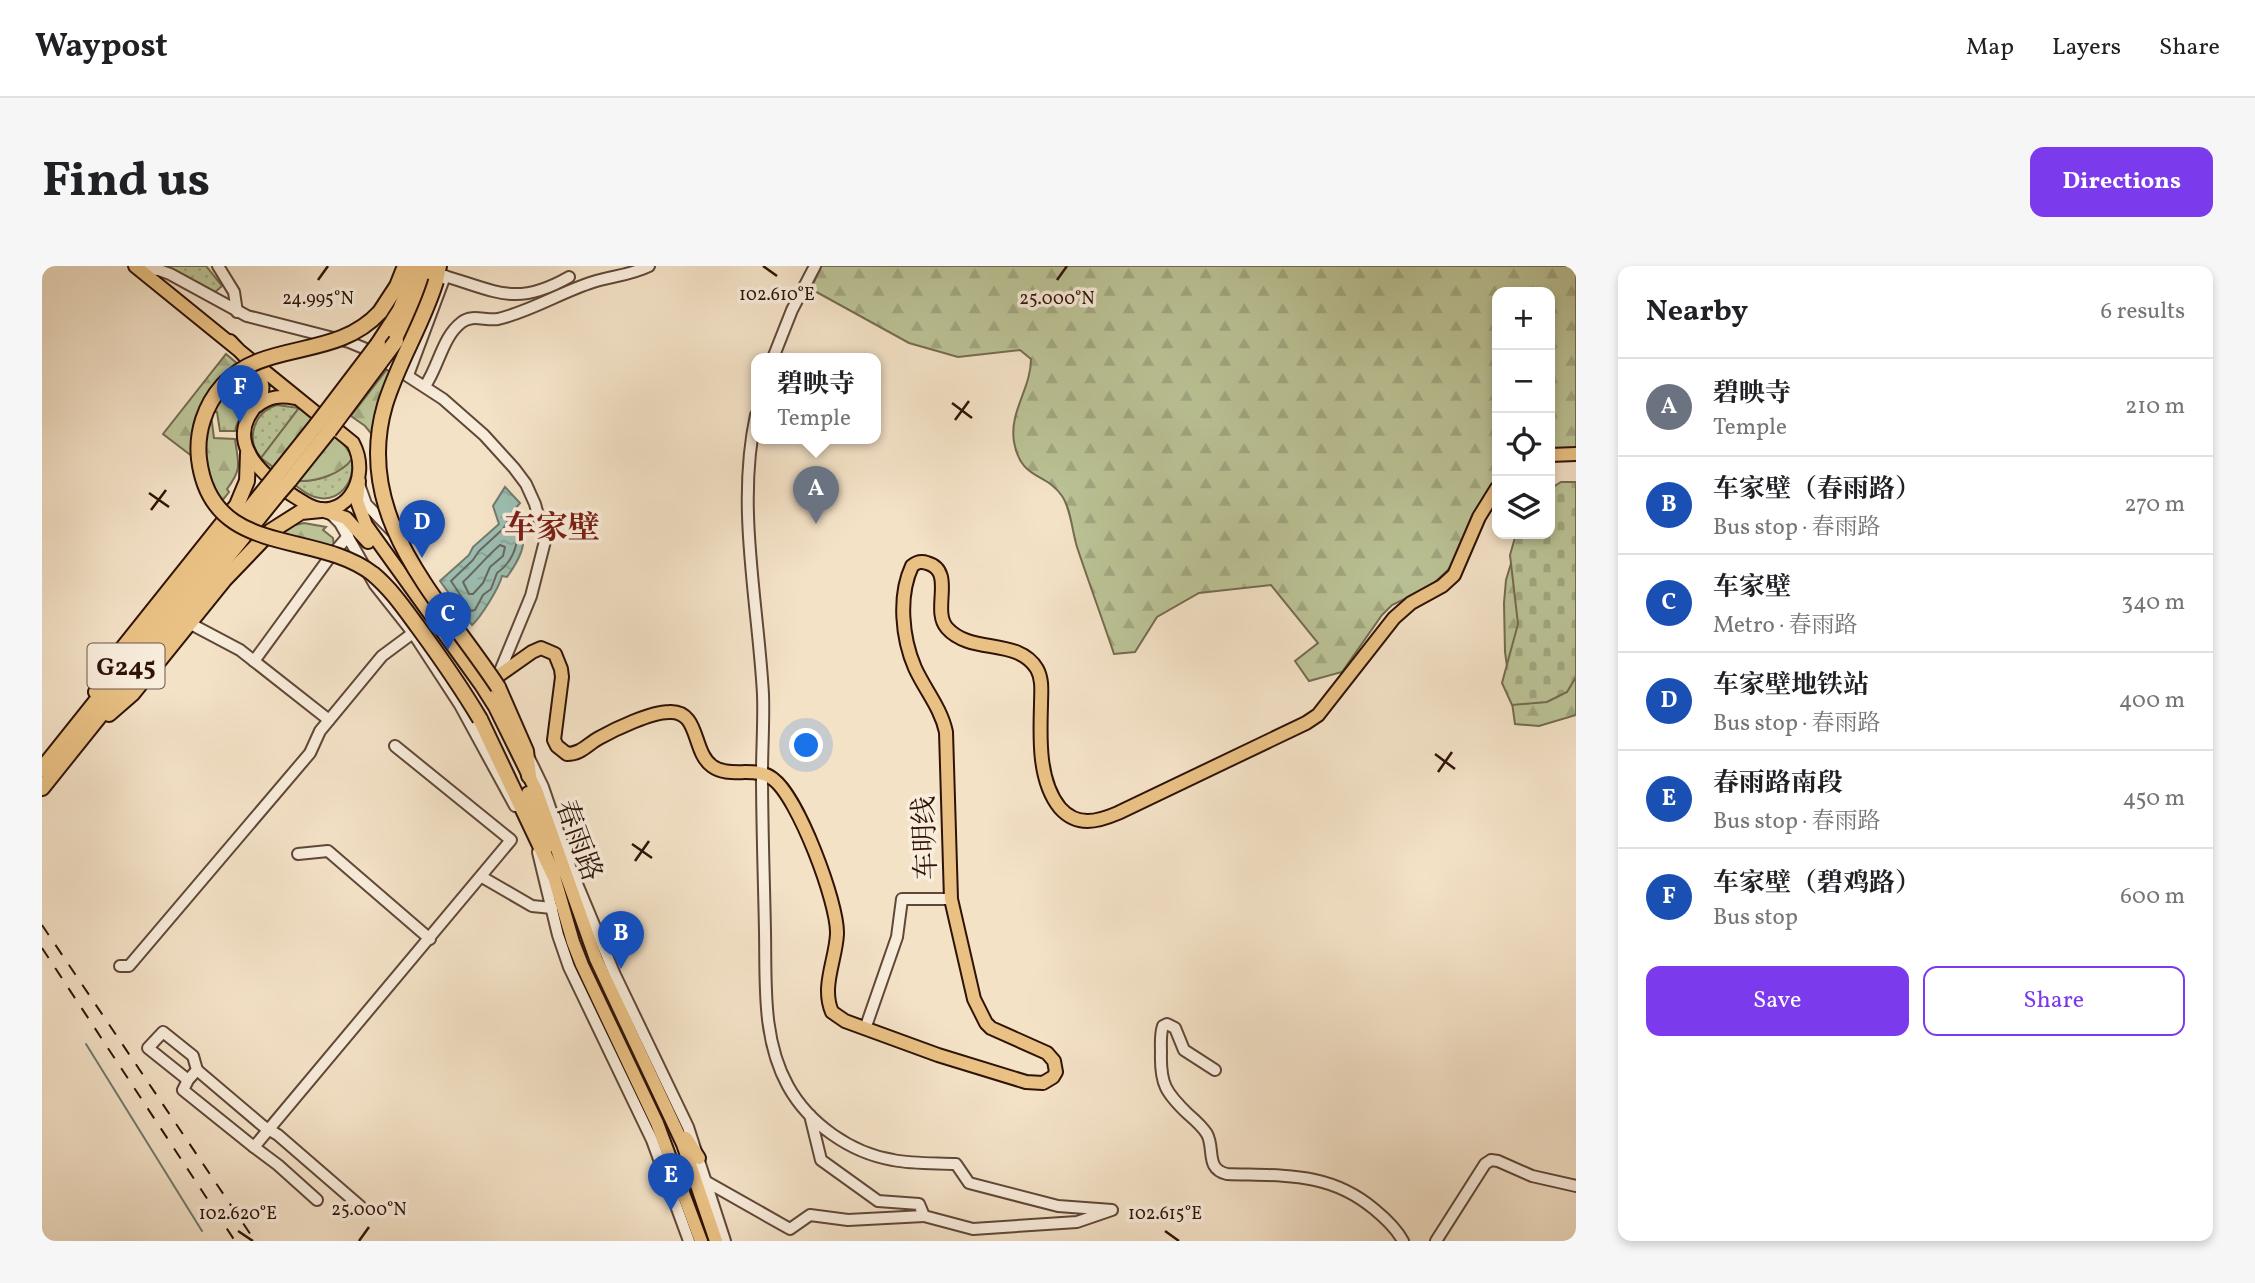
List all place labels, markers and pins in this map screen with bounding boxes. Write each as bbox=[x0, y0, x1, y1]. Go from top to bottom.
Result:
pin: F bbox=[217, 365, 263, 423]
pin: A bbox=[793, 466, 839, 524]
pin: D bbox=[399, 500, 445, 558]
pin: C bbox=[425, 592, 471, 650]
pin: B bbox=[598, 911, 644, 969]
pin: E bbox=[648, 1153, 694, 1211]

